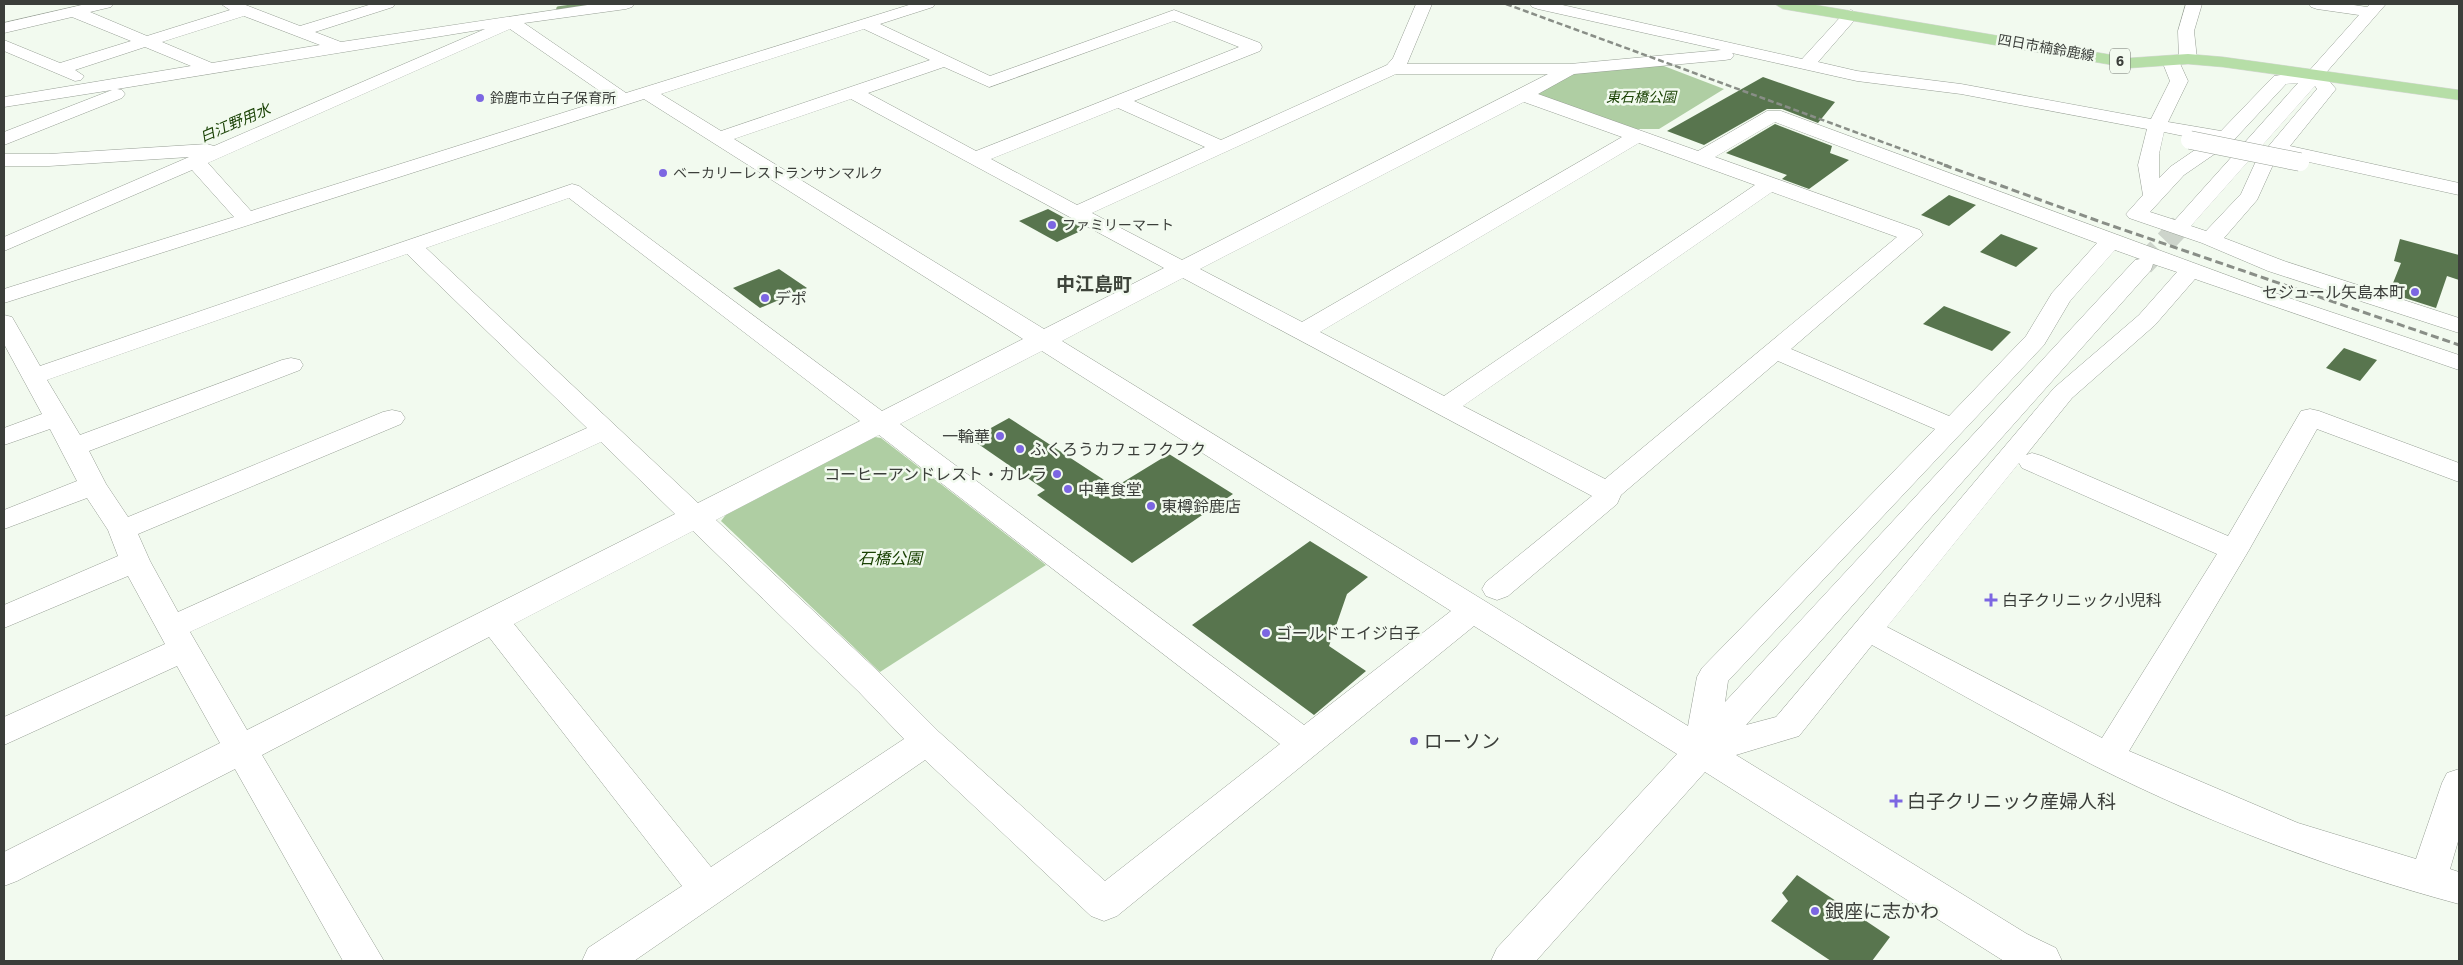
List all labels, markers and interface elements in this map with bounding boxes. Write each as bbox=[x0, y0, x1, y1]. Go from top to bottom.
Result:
street label: 四日市楠鈴鹿線 bbox=[1996, 31, 2096, 65]
road number: 6 bbox=[2110, 48, 2130, 74]
park label: 東石橋公園 bbox=[1606, 89, 1678, 106]
place label: 鈴鹿市立白子保育所 bbox=[490, 90, 616, 107]
marker: 鈴鹿市立白子保育所 bbox=[474, 92, 486, 104]
water label: 白江野用水 bbox=[197, 99, 275, 146]
place label: ベーカリーレストランサンマルク bbox=[673, 165, 883, 182]
marker: ベーカリーレストランサンマルク bbox=[657, 167, 669, 179]
place label: ファミリーマート bbox=[1062, 217, 1174, 234]
marker: ファミリーマート bbox=[1046, 219, 1058, 231]
district label: 中江島町 bbox=[1056, 273, 1132, 296]
place label: セジュール矢島本町 bbox=[2262, 283, 2405, 302]
marker: セジュール矢島本町 bbox=[2409, 286, 2421, 298]
place label: デポ bbox=[775, 289, 807, 308]
marker: デポ bbox=[759, 292, 771, 304]
place label: 一輪華 bbox=[942, 427, 990, 446]
marker: 一輪華 bbox=[994, 430, 1006, 442]
place label: ふくろうカフェフクフク bbox=[1030, 440, 1206, 459]
marker: ふくろうカフェフクフク bbox=[1014, 443, 1026, 455]
place label: コーヒーアンドレスト・カレラ bbox=[824, 465, 1047, 484]
marker: コーヒーアンドレスト・カレラ bbox=[1051, 468, 1063, 480]
place label: 中華食堂 bbox=[1078, 480, 1142, 499]
marker: 中華食堂 bbox=[1062, 483, 1074, 495]
place label: 東樽鈴鹿店 bbox=[1161, 497, 1241, 516]
marker: 東樽鈴鹿店 bbox=[1145, 500, 1157, 512]
park label: 石橋公園 bbox=[858, 549, 924, 568]
place label: 白子クリニック小児科 bbox=[2002, 591, 2162, 610]
marker: 白子クリニック小児科 bbox=[1984, 593, 1998, 607]
place label: ゴールドエイジ白子 bbox=[1276, 624, 1420, 643]
marker: ゴールドエイジ白子 bbox=[1260, 627, 1272, 639]
place label: ローソン bbox=[1424, 730, 1500, 753]
marker: ローソン bbox=[1408, 735, 1420, 747]
place label: 白子クリニック産婦人科 bbox=[1907, 790, 2116, 813]
marker: 白子クリニック産婦人科 bbox=[1889, 794, 1903, 808]
place label: 銀座に志かわ bbox=[1825, 900, 1939, 923]
marker: 銀座に志かわ bbox=[1809, 905, 1821, 917]

